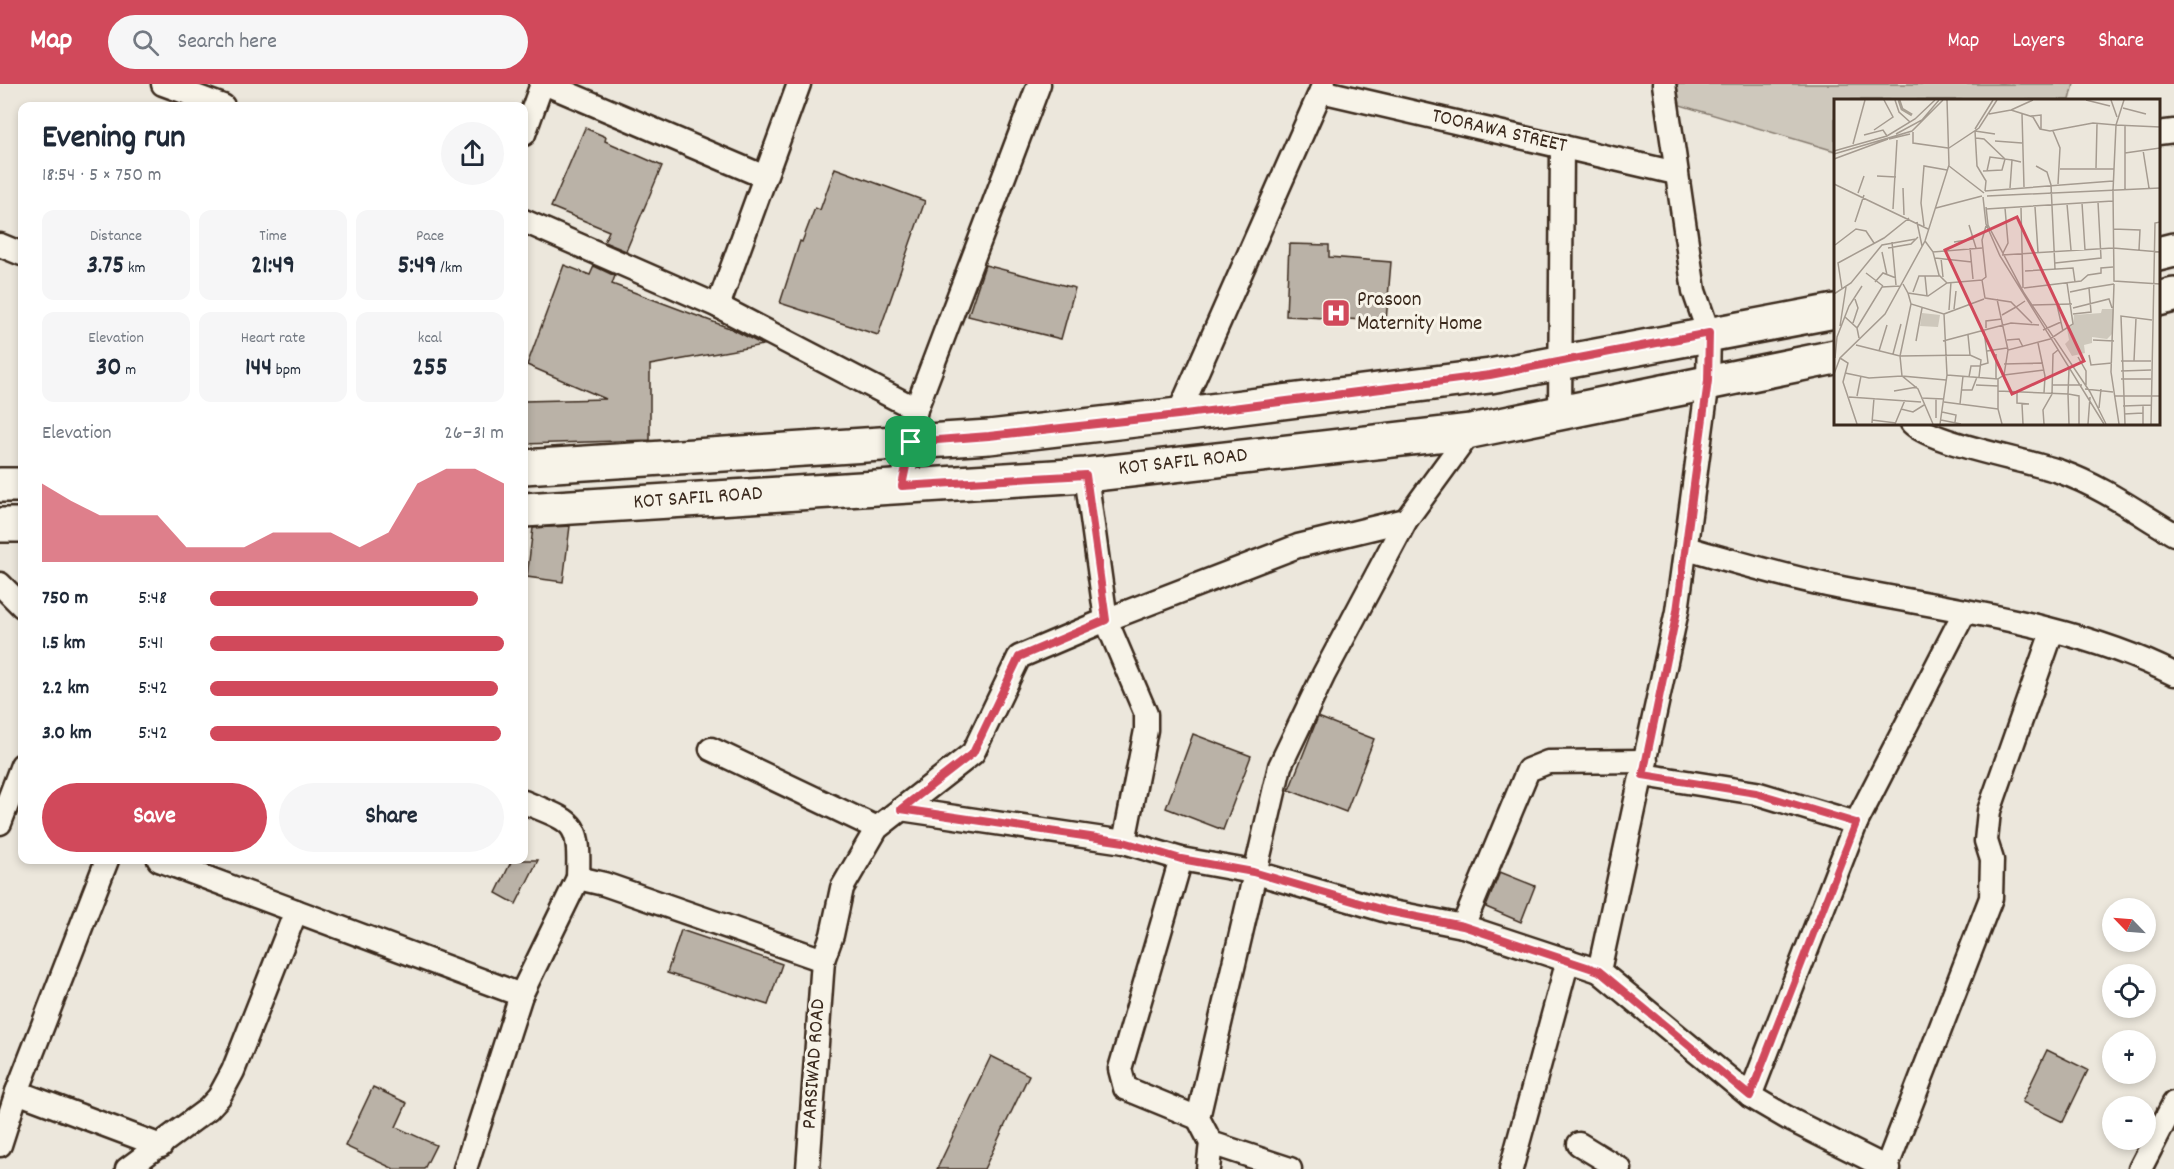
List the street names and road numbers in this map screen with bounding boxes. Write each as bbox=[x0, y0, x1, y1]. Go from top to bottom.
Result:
street label: TOORAWA STREET bbox=[1428, 102, 1570, 162]
street label: KOT SAFIL ROAD bbox=[1117, 441, 1249, 485]
street label: KOT SAFIL ROAD bbox=[632, 480, 764, 518]
street label: PARSIWAD ROAD bbox=[795, 998, 835, 1130]

